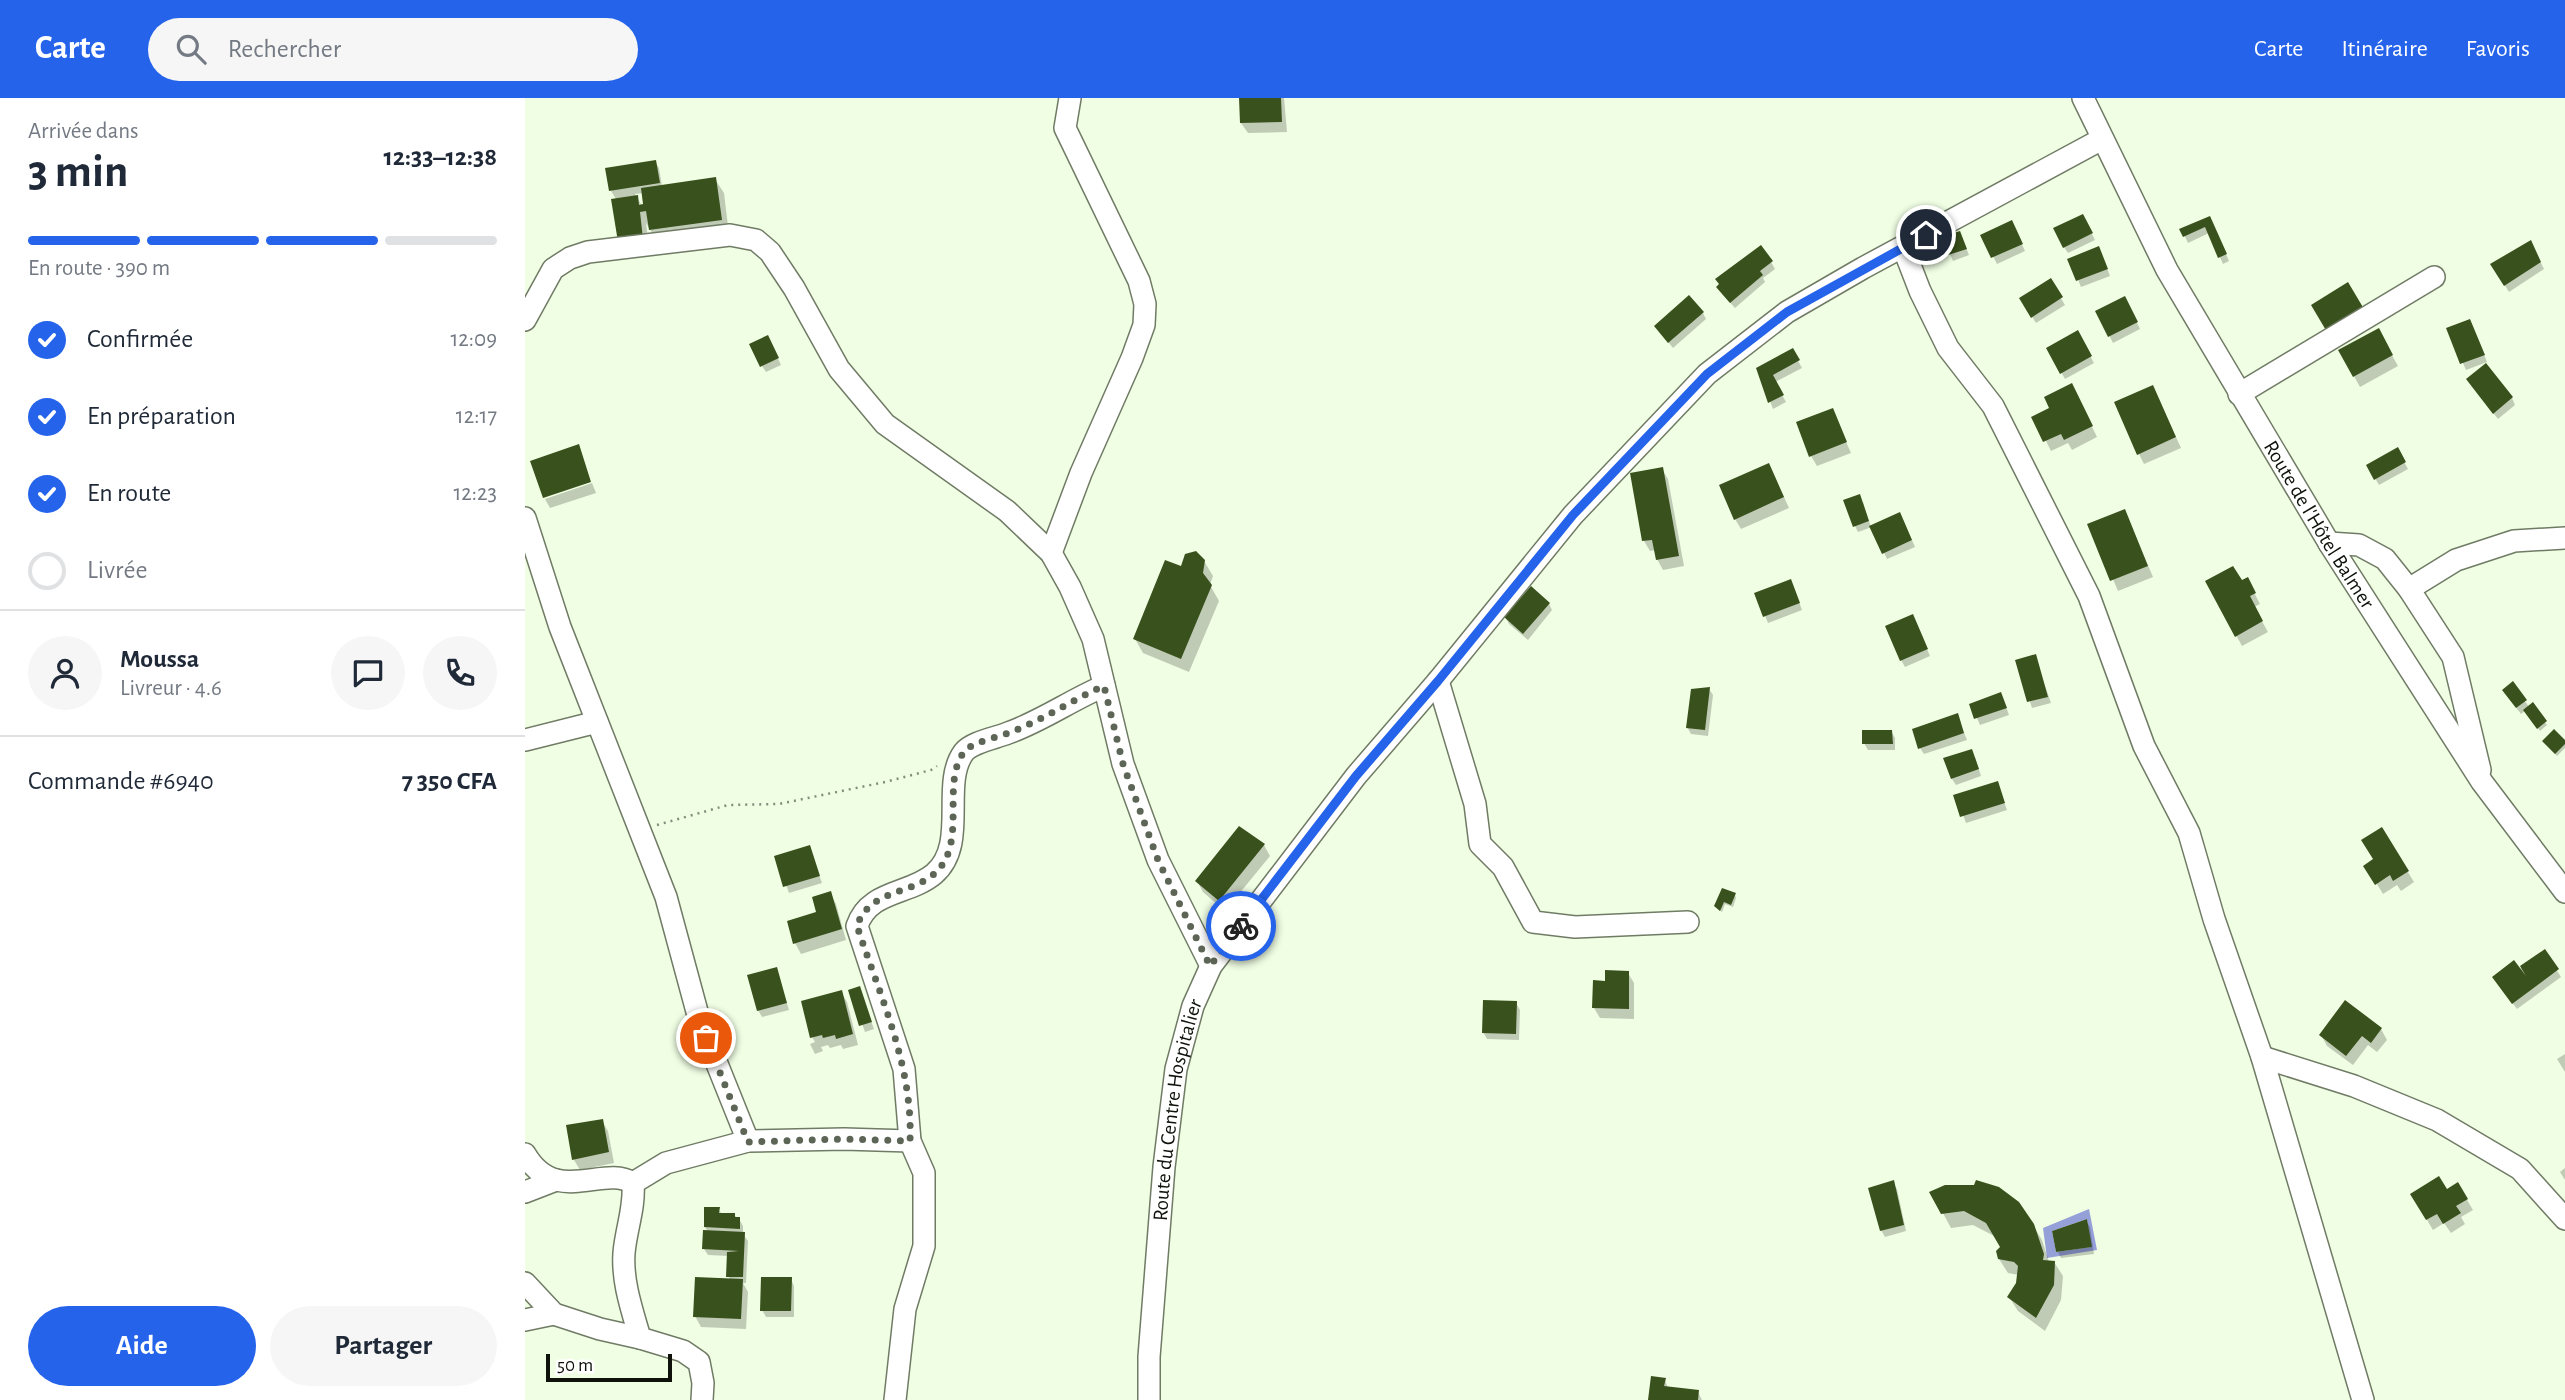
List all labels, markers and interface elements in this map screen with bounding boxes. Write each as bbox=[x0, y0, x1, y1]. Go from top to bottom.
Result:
search box bbox=[148, 18, 638, 81]
icon: search bbox=[172, 30, 210, 68]
text: Carte bbox=[35, 32, 106, 65]
text: Rechercher bbox=[228, 36, 341, 62]
text: Carte bbox=[2254, 37, 2303, 61]
text: Itinéraire bbox=[2341, 37, 2428, 61]
text: Favoris bbox=[2466, 37, 2530, 61]
text: Arrivée dans bbox=[28, 120, 139, 143]
text: 12:33–12:38 bbox=[383, 144, 497, 170]
text: 3 min bbox=[28, 149, 128, 195]
pin bbox=[1896, 205, 1956, 265]
icon: home bbox=[1907, 216, 1945, 254]
text: En route · 390 m bbox=[28, 257, 170, 280]
icon: check bbox=[28, 321, 66, 359]
text: Confirmée bbox=[87, 326, 193, 352]
text: 12:09 bbox=[450, 328, 497, 351]
icon: check bbox=[28, 398, 66, 436]
text: En préparation bbox=[87, 403, 236, 429]
text: 12:17 bbox=[456, 405, 497, 428]
street label: Route de l'Hôtel Balmer bbox=[2260, 437, 2378, 613]
icon: check bbox=[28, 475, 66, 513]
text: En route bbox=[87, 480, 171, 506]
text: 12:23 bbox=[453, 482, 497, 505]
text: Livrée bbox=[87, 557, 147, 583]
button: person bbox=[28, 636, 102, 710]
button: chat bbox=[331, 636, 405, 710]
button: phone bbox=[423, 636, 497, 710]
text: Moussa bbox=[120, 646, 199, 672]
text: Livreur · 4.6 bbox=[120, 677, 222, 700]
text: Commande #6940 bbox=[28, 768, 214, 794]
text: 7 350 CFA bbox=[402, 768, 497, 794]
courier bbox=[1206, 891, 1276, 961]
icon: bike bbox=[1222, 907, 1260, 945]
street label: Route du Centre Hospitalier bbox=[1150, 995, 1206, 1222]
pin bbox=[676, 1008, 736, 1068]
icon: bag bbox=[687, 1019, 725, 1057]
button: Aide bbox=[28, 1306, 256, 1386]
button: Partager bbox=[270, 1306, 497, 1386]
scale bar bbox=[546, 1351, 672, 1383]
text: 50 m bbox=[557, 1356, 593, 1375]

